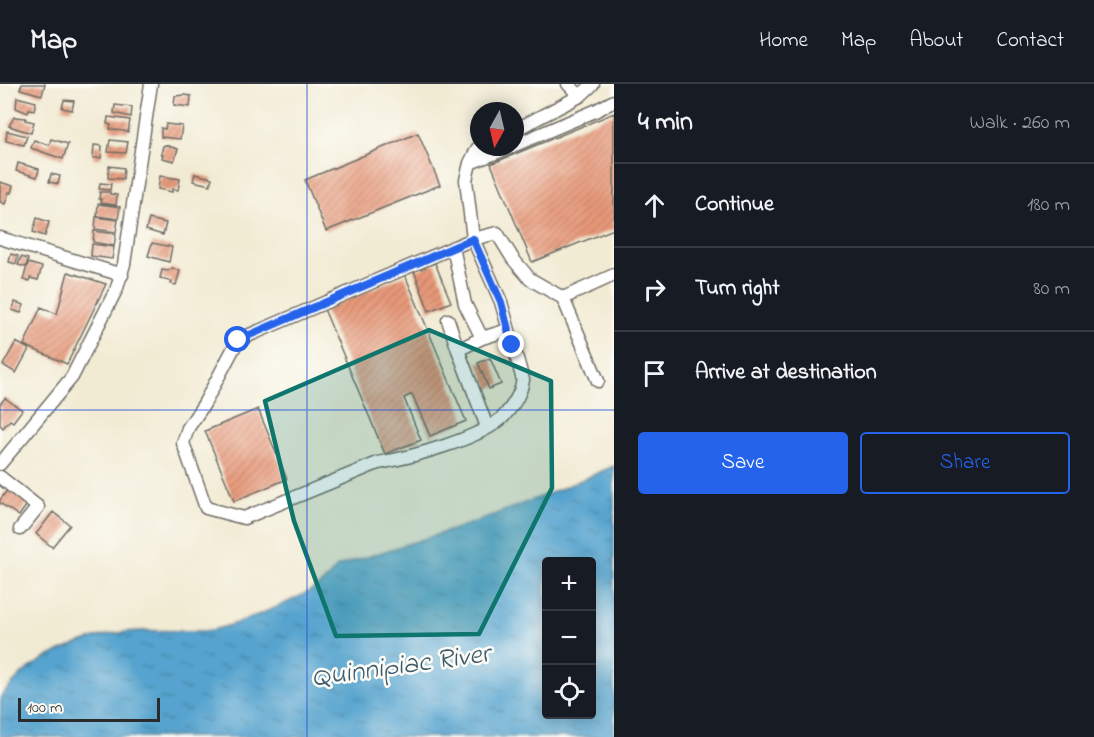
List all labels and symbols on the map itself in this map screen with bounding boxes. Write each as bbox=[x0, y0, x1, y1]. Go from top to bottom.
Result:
north arrow bbox=[470, 102, 524, 156]
route start bbox=[224, 326, 250, 352]
route end bbox=[498, 331, 524, 357]
water label: Quinnipiac River bbox=[309, 634, 496, 700]
scale bar bbox=[18, 695, 160, 722]

